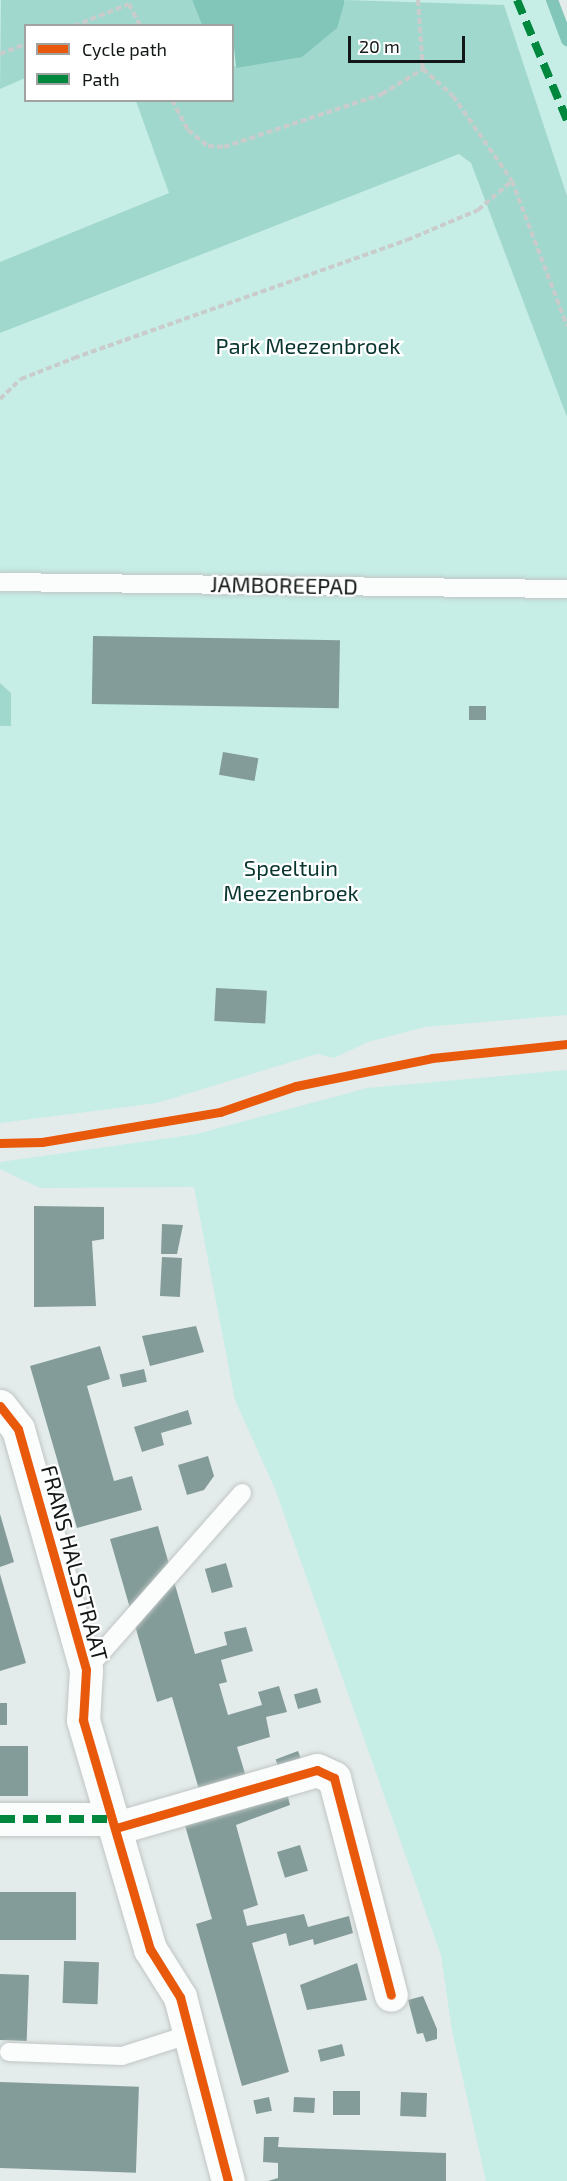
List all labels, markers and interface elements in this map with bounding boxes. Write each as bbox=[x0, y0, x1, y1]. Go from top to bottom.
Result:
legend bbox=[24, 24, 234, 102]
scale bar bbox=[351, 24, 468, 62]
text: 20 m bbox=[359, 35, 400, 57]
text: Cycle path bbox=[82, 38, 167, 60]
text: Path bbox=[82, 68, 120, 90]
park label: Park Meezenbroek bbox=[215, 333, 401, 359]
street label: JAMBOREEPAD bbox=[210, 571, 358, 599]
park label: Speeltuin Meezenbroek bbox=[223, 854, 359, 906]
street label: FRANS HALSSTRAAT bbox=[36, 1462, 114, 1664]

